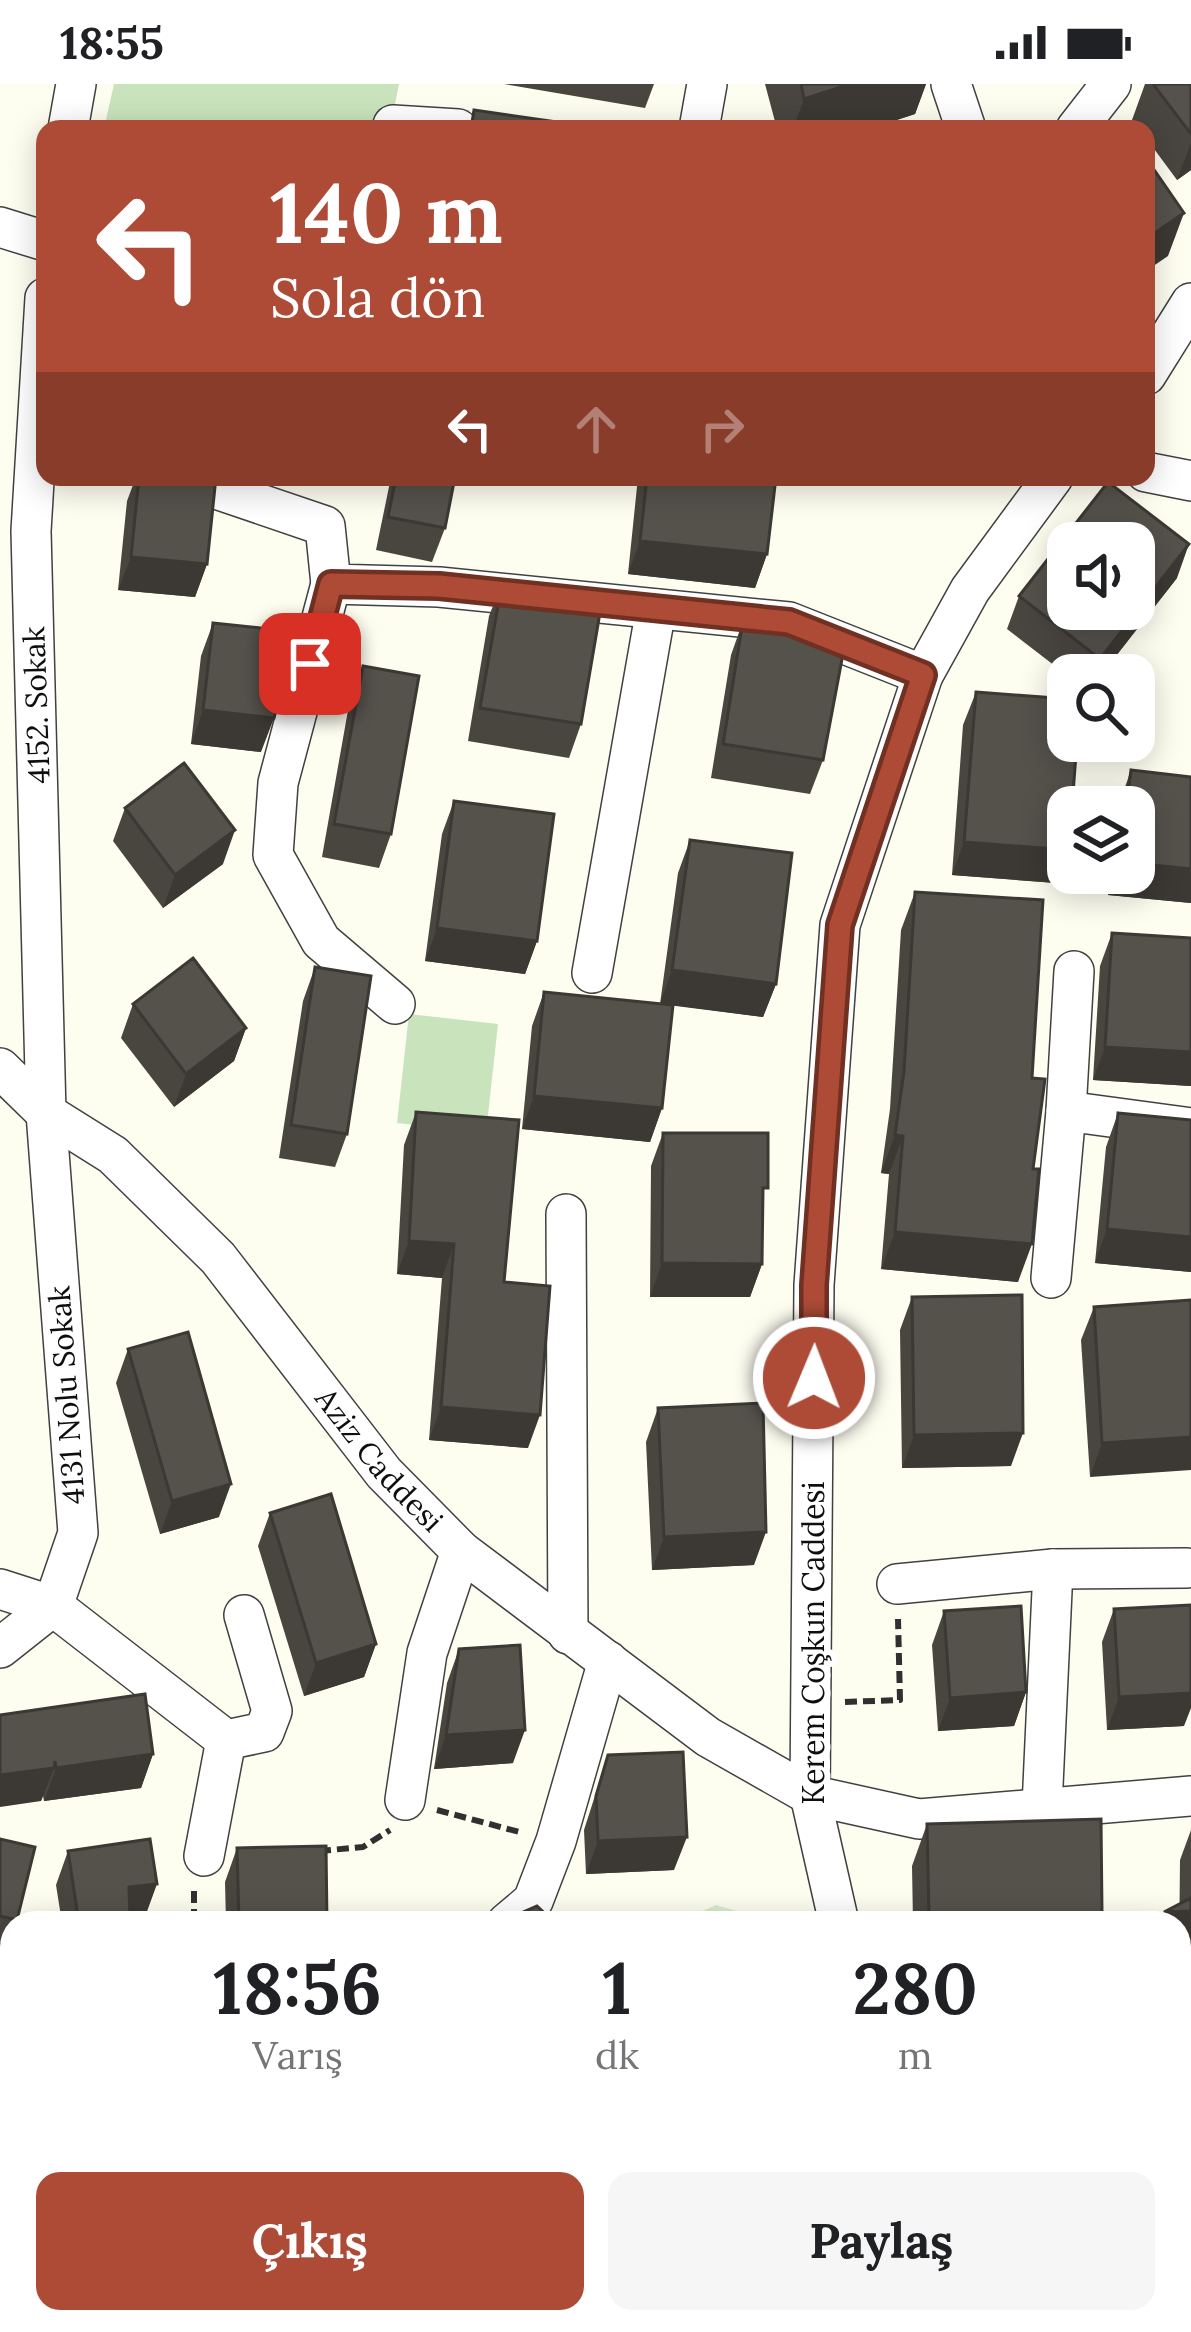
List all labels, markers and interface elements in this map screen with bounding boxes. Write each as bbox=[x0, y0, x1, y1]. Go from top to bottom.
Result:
text: 18:55 bbox=[60, 14, 164, 71]
text: 140 m bbox=[270, 158, 503, 266]
icon: left bbox=[72, 168, 228, 324]
text: Sola dön bbox=[270, 263, 486, 332]
icon: left bbox=[437, 396, 503, 462]
icon: ahead bbox=[563, 396, 629, 462]
icon: right bbox=[689, 396, 755, 462]
map controls bbox=[1047, 522, 1155, 894]
button: sound bbox=[1047, 522, 1155, 630]
pin bbox=[259, 613, 361, 715]
street label: 4152. Sokak bbox=[14, 626, 58, 784]
icon: arrive bbox=[277, 631, 343, 697]
button: search bbox=[1047, 654, 1155, 762]
button: layers bbox=[1047, 786, 1155, 894]
street label: 4131 Nolu Sokak bbox=[39, 1284, 93, 1506]
position arrow bbox=[751, 1315, 877, 1441]
street label: Aziz Caddesi bbox=[307, 1379, 451, 1540]
street label: Kerem Coşkun Caddesi bbox=[794, 1481, 832, 1805]
text: 18:56 bbox=[213, 1942, 382, 2034]
text: 1 bbox=[603, 1942, 632, 2034]
text: 280 bbox=[852, 1942, 978, 2034]
text: Varış bbox=[252, 2030, 343, 2080]
text: dk bbox=[595, 2030, 639, 2080]
text: m bbox=[898, 2030, 933, 2080]
button: Çıkış bbox=[36, 2172, 584, 2310]
button: Paylaş bbox=[608, 2172, 1155, 2310]

